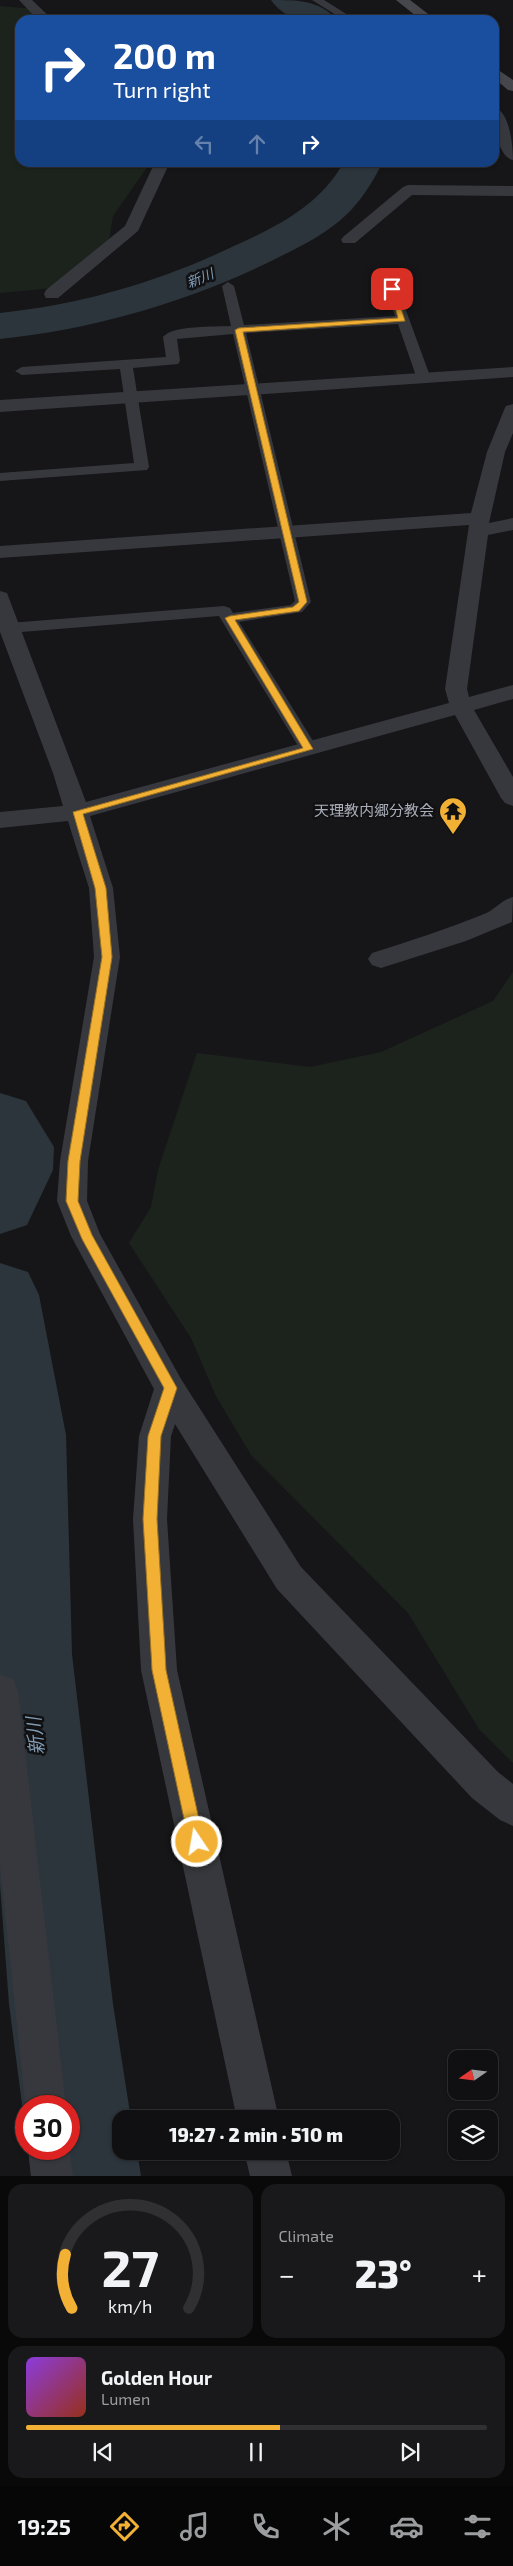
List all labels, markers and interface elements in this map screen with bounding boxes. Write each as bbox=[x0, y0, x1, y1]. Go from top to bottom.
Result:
text: 200 m bbox=[113, 34, 216, 76]
icon: right bbox=[30, 35, 95, 100]
text: Turn right bbox=[113, 76, 211, 102]
icon: left bbox=[190, 130, 218, 158]
icon: ahead bbox=[243, 130, 271, 158]
icon: right bbox=[296, 130, 324, 158]
water label: 新川 bbox=[184, 264, 218, 291]
pin bbox=[371, 268, 413, 310]
icon: arrive bbox=[378, 275, 406, 303]
temple icon: 天理教内郷分教会 bbox=[438, 796, 468, 835]
place label: 天理教内郷分教会 bbox=[314, 801, 434, 819]
water label: 新川 bbox=[21, 1714, 48, 1756]
position arrow bbox=[170, 1815, 222, 1867]
north arrow bbox=[448, 2050, 498, 2100]
map controls bbox=[448, 2050, 498, 2160]
speed limit sign: 30 bbox=[15, 2095, 80, 2160]
button: layers bbox=[448, 2110, 498, 2160]
text: 19:27 · 2 min · 510 m bbox=[169, 2123, 343, 2146]
text: Climate bbox=[279, 2226, 334, 2245]
text: 27 bbox=[101, 2235, 159, 2297]
text: 23° bbox=[355, 2250, 412, 2296]
text: − bbox=[279, 2257, 295, 2291]
text: + bbox=[472, 2257, 487, 2291]
text: km/h bbox=[108, 2295, 152, 2317]
text: Golden Hour bbox=[101, 2366, 212, 2389]
text: Lumen bbox=[101, 2389, 150, 2408]
icon: previous bbox=[89, 2438, 117, 2466]
icon: pause bbox=[242, 2438, 270, 2466]
icon: next bbox=[396, 2438, 424, 2466]
icon: directions bbox=[107, 2509, 142, 2544]
icon: music bbox=[177, 2509, 212, 2544]
icon: phone bbox=[248, 2509, 283, 2544]
icon: climate bbox=[319, 2509, 354, 2544]
icon: car bbox=[389, 2509, 424, 2544]
icon: filters bbox=[460, 2509, 495, 2544]
text: 19:25 bbox=[18, 2513, 71, 2539]

